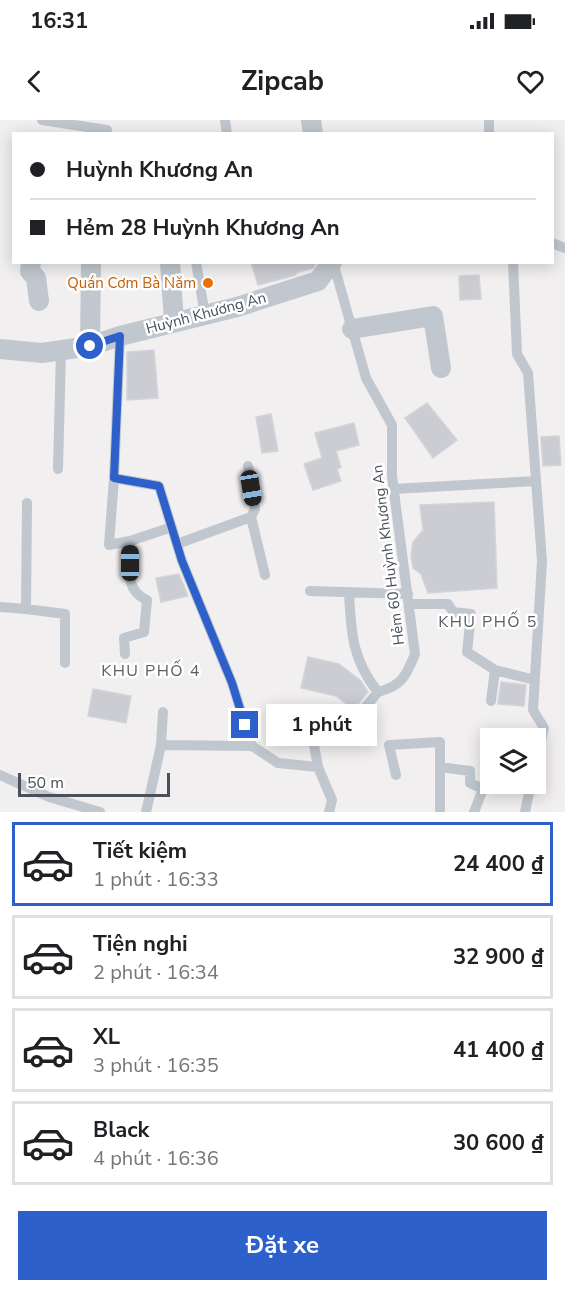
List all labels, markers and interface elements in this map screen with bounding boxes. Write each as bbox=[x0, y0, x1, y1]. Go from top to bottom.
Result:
text: 16:31 bbox=[30, 6, 88, 36]
text: Zipcab bbox=[241, 63, 324, 100]
icon: back bbox=[18, 65, 51, 98]
icon: heart bbox=[514, 65, 547, 98]
text: Huỳnh Khương An bbox=[66, 155, 253, 185]
text: Hẻm 28 Huỳnh Khương An bbox=[66, 213, 340, 243]
place label: Quán Cơm Bà Năm bbox=[67, 273, 196, 293]
marker: Quán Cơm Bà Năm bbox=[201, 276, 215, 290]
street label: Huỳnh Khương An bbox=[144, 287, 268, 339]
route start bbox=[76, 332, 103, 359]
street label: Hẻm 60 Huỳnh Khương An bbox=[367, 464, 409, 646]
car bbox=[239, 469, 263, 507]
car bbox=[121, 545, 139, 581]
district label: KHU PHỐ 5 bbox=[438, 610, 538, 633]
district label: KHU PHỐ 4 bbox=[101, 659, 201, 682]
callout: 1 phút bbox=[266, 704, 377, 746]
route end bbox=[231, 711, 258, 738]
text: 1 phút bbox=[291, 711, 352, 738]
map controls bbox=[480, 728, 546, 794]
button: layers bbox=[480, 728, 546, 794]
scale bar bbox=[18, 770, 170, 798]
text: 50 m bbox=[27, 772, 64, 794]
text: Tiết kiệm bbox=[93, 836, 187, 866]
icon: car bbox=[21, 837, 75, 891]
text: 24 400 ₫ bbox=[453, 849, 544, 879]
text: 1 phút · 16:33 bbox=[93, 866, 219, 893]
text: Tiện nghi bbox=[93, 929, 188, 959]
icon: car bbox=[21, 930, 75, 984]
text: 32 900 ₫ bbox=[453, 942, 544, 972]
text: 2 phút · 16:34 bbox=[93, 959, 219, 986]
text: XL bbox=[93, 1022, 120, 1052]
icon: car bbox=[21, 1023, 75, 1077]
text: 41 400 ₫ bbox=[453, 1035, 544, 1065]
text: 3 phút · 16:35 bbox=[93, 1052, 219, 1079]
text: Black bbox=[93, 1115, 149, 1145]
icon: car bbox=[21, 1116, 75, 1170]
text: 30 600 ₫ bbox=[453, 1128, 544, 1158]
text: 4 phút · 16:36 bbox=[93, 1145, 219, 1172]
button: Đặt xe bbox=[18, 1211, 547, 1280]

